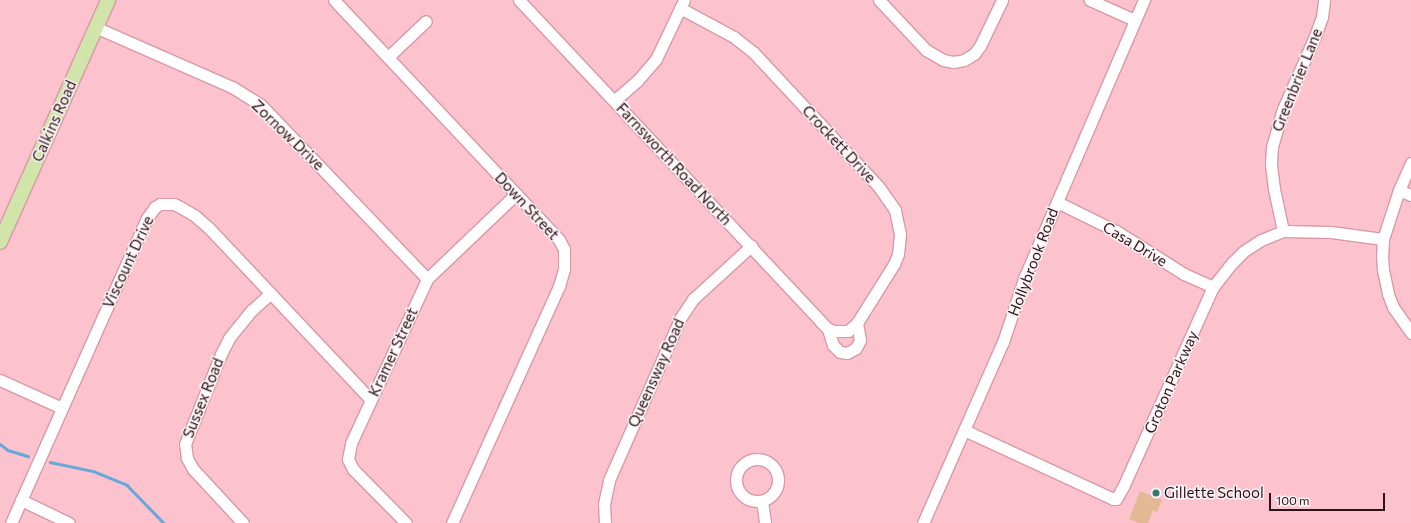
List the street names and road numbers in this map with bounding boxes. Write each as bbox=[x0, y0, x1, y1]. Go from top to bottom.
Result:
street label: Greenbrier Lane bbox=[1268, 26, 1326, 134]
street label: Calkins Road bbox=[28, 77, 80, 165]
street label: Zornow Drive bbox=[248, 96, 328, 174]
street label: Farnsworth Road North bbox=[613, 99, 735, 229]
street label: Crockett Drive bbox=[799, 102, 879, 186]
street label: Down Street bbox=[491, 169, 563, 243]
street label: Hollybrook Road bbox=[1004, 205, 1062, 319]
street label: Viscount Drive bbox=[99, 213, 157, 311]
street label: Casa Drive bbox=[1100, 218, 1170, 270]
street label: Kramer Street bbox=[365, 305, 421, 399]
street label: Queensway Road bbox=[624, 316, 688, 430]
street label: Groton Parkway bbox=[1140, 328, 1202, 436]
street label: Sussex Road bbox=[179, 355, 227, 441]

